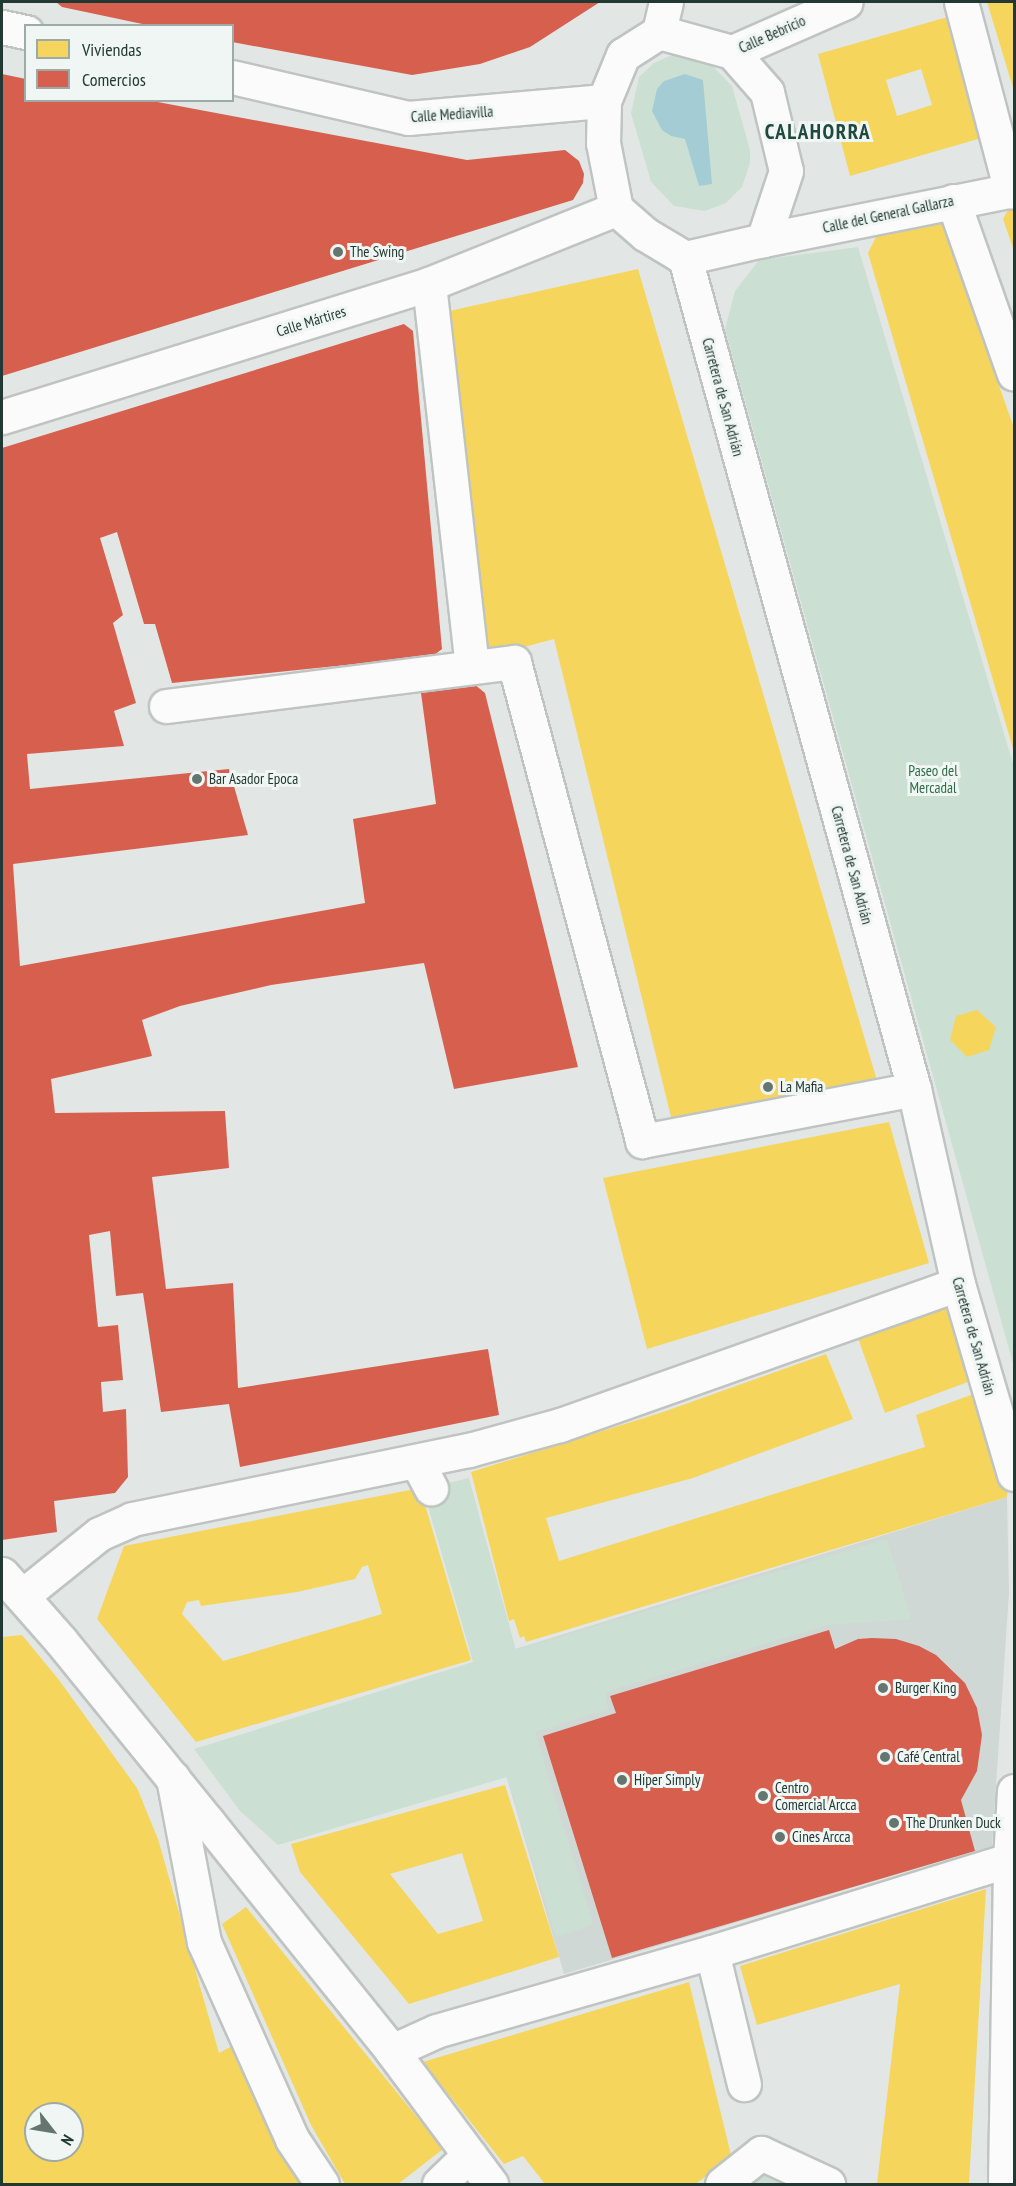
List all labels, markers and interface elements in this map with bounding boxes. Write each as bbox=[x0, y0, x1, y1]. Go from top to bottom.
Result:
street label: Calle Bebricio bbox=[736, 11, 808, 57]
legend bbox=[24, 24, 234, 102]
text: Viviendas bbox=[82, 38, 142, 61]
text: Comercios bbox=[82, 68, 146, 91]
street label: Calle Mediavilla bbox=[410, 102, 494, 126]
district label: CALAHORRA bbox=[765, 119, 871, 145]
street label: Calle del General Gallarza bbox=[821, 191, 955, 237]
place label: The Swing bbox=[350, 243, 404, 261]
marker: The Swing bbox=[331, 245, 345, 259]
street label: Calle Mártires bbox=[274, 302, 348, 340]
street label: Carretera de San Adrián bbox=[698, 336, 748, 458]
park label: Paseo del Mercadal bbox=[908, 761, 958, 796]
place label: Bar Asador Epoca bbox=[209, 770, 299, 788]
marker: Bar Asador Epoca bbox=[190, 772, 204, 786]
street label: Carretera de San Adrián bbox=[827, 804, 877, 926]
place label: La Mafia bbox=[780, 1078, 823, 1096]
marker: La Mafia bbox=[761, 1080, 775, 1094]
street label: Carretera de San Adrián bbox=[949, 1275, 999, 1397]
place label: Burger King bbox=[895, 1679, 956, 1697]
marker: Burger King bbox=[876, 1681, 890, 1695]
place label: Café Central bbox=[897, 1748, 960, 1766]
marker: Café Central bbox=[878, 1750, 892, 1764]
place label: Hiper Simply bbox=[634, 1771, 700, 1789]
marker: Hiper Simply bbox=[615, 1773, 629, 1787]
place label: Centro Comercial Arcca bbox=[775, 1778, 857, 1813]
marker: Centro Comercial Arcca bbox=[756, 1789, 770, 1803]
place label: The Drunken Duck bbox=[906, 1814, 1001, 1832]
marker: The Drunken Duck bbox=[887, 1816, 901, 1830]
place label: Cines Arcca bbox=[792, 1828, 851, 1846]
marker: Cines Arcca bbox=[773, 1830, 787, 1844]
north arrow bbox=[24, 2102, 84, 2162]
text: N bbox=[57, 2131, 79, 2149]

